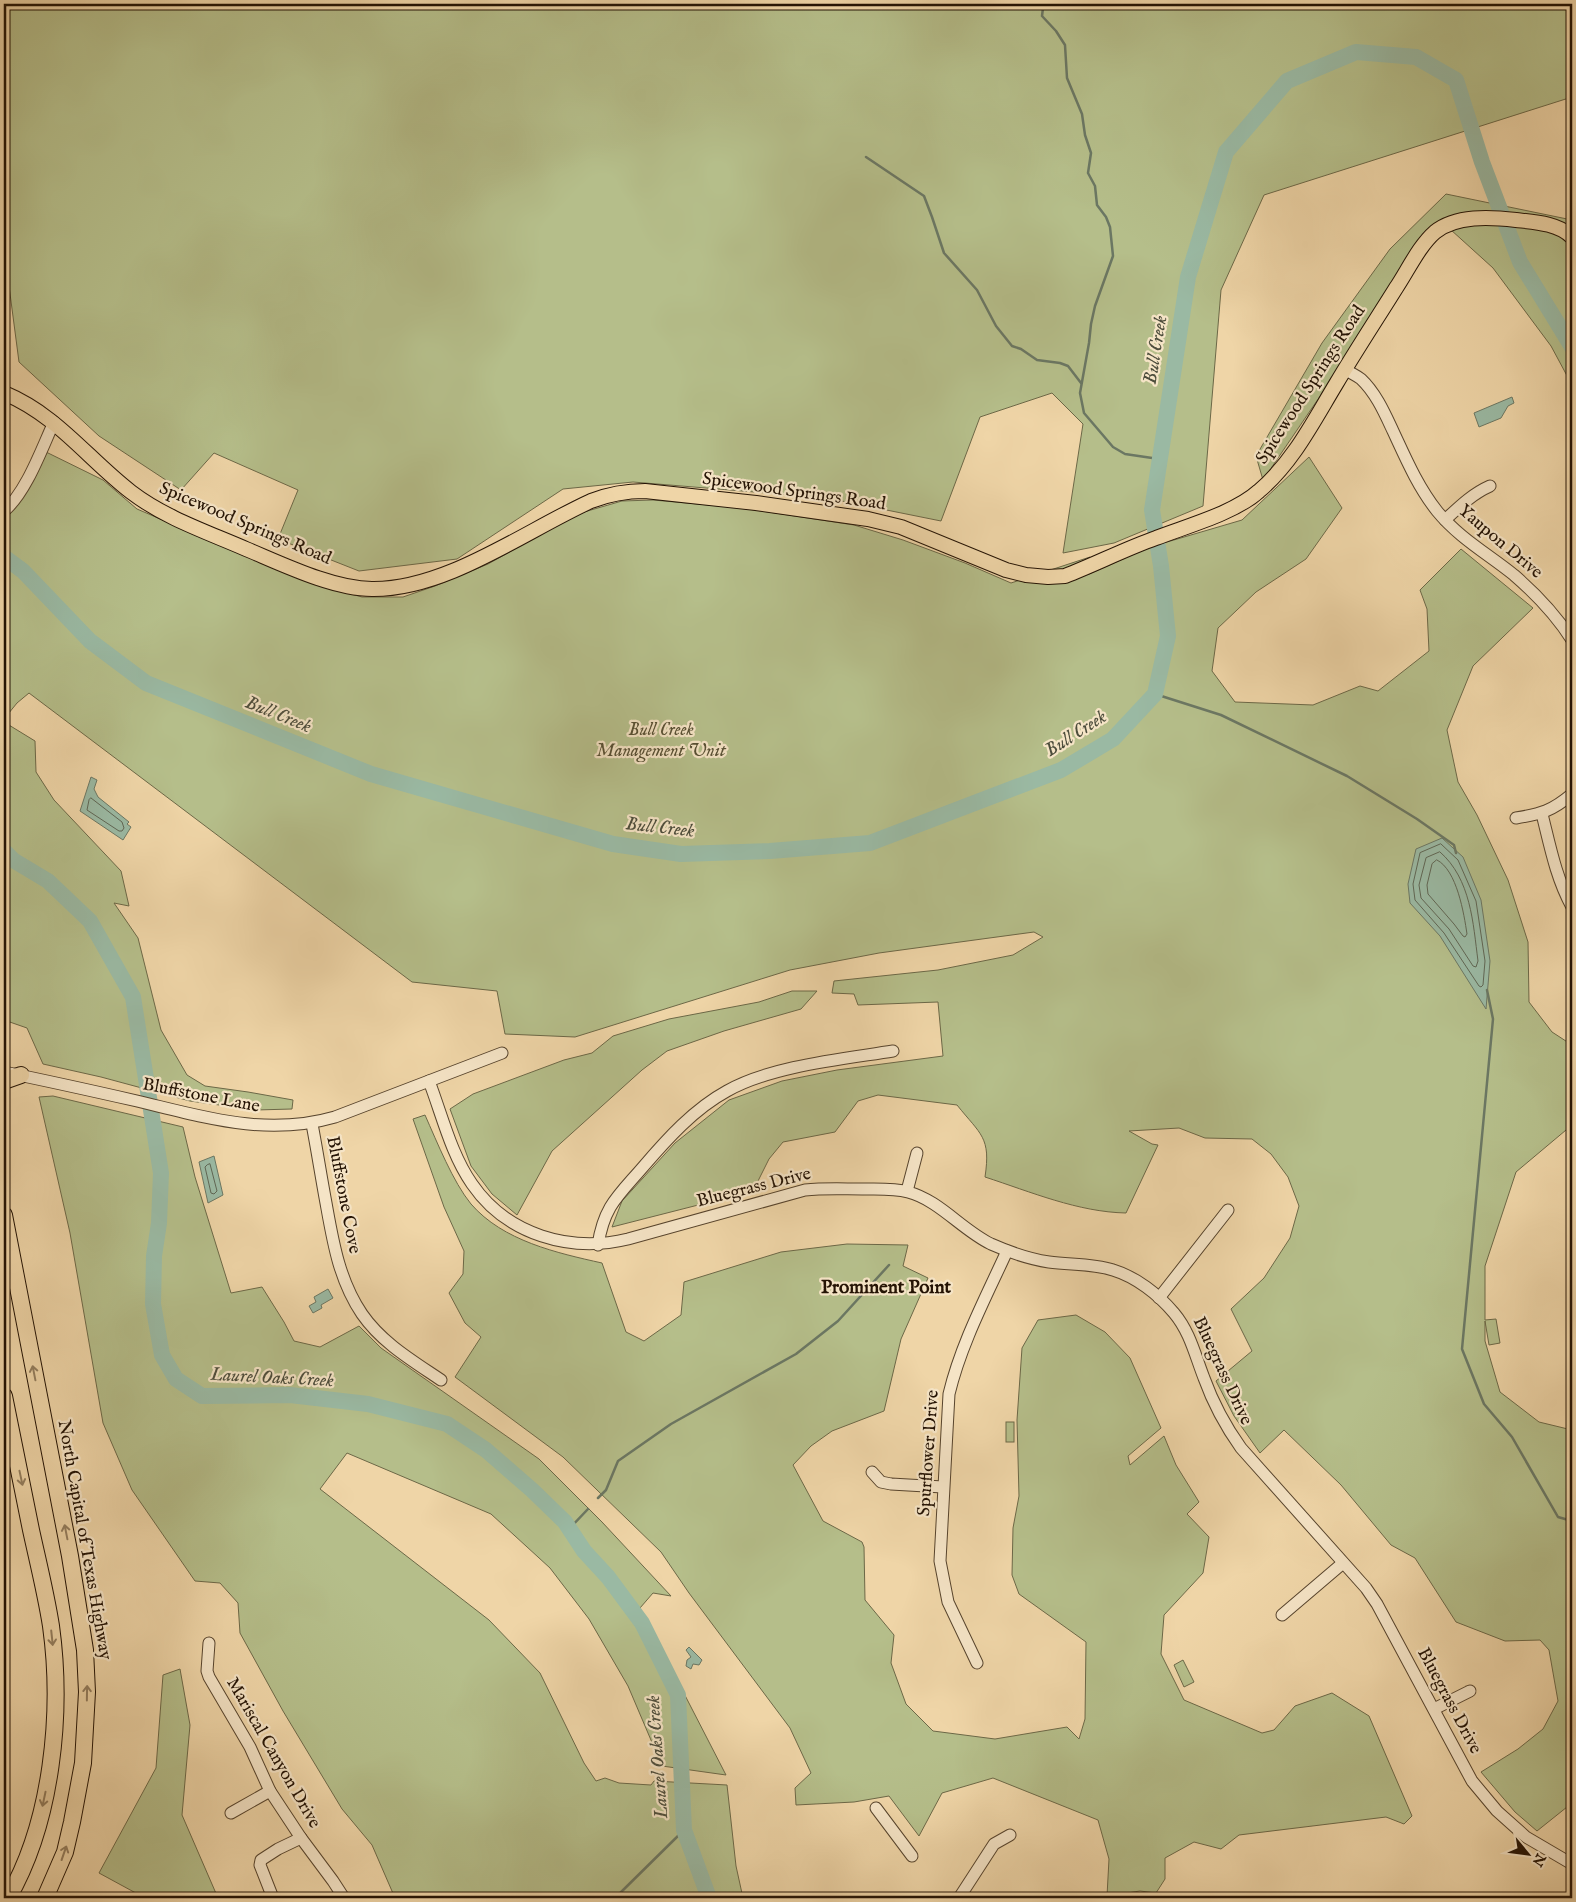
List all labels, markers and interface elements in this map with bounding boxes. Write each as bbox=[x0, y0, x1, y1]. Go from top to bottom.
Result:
street label: Spicewood Springs Road bbox=[1251, 301, 1371, 469]
water label: Bull Creek bbox=[1139, 314, 1173, 386]
street label: Spicewood Springs Road bbox=[701, 468, 888, 516]
street label: Spicewood Springs Road bbox=[155, 477, 335, 571]
street label: Yaupon Drive bbox=[1453, 500, 1547, 584]
water label: Bull Creek bbox=[241, 691, 315, 739]
water label: Bull Creek bbox=[1040, 705, 1112, 763]
park label: Bull Creek Management Unit bbox=[596, 719, 727, 763]
water label: Bull Creek bbox=[624, 812, 696, 844]
street label: Bluffstone Lane bbox=[140, 1073, 262, 1119]
street label: Bluffstone Cove bbox=[320, 1134, 366, 1256]
street label: Bluegrass Drive bbox=[694, 1163, 814, 1213]
district label: Prominent Point bbox=[821, 1276, 951, 1300]
street label: Bluegrass Drive bbox=[1187, 1313, 1257, 1429]
water label: Laurel Oaks Creek bbox=[209, 1363, 335, 1393]
one-way arrow bbox=[29, 1365, 39, 1381]
street label: Spurflower Drive bbox=[913, 1389, 945, 1517]
street label: North Capital of Texas Highway bbox=[52, 1418, 116, 1662]
one-way arrow bbox=[16, 1470, 26, 1486]
one-way arrow bbox=[60, 1525, 70, 1541]
one-way arrow bbox=[47, 1630, 57, 1646]
street label: Bluegrass Drive bbox=[1411, 1644, 1487, 1758]
street label: Mariscal Canyon Drive bbox=[220, 1673, 326, 1833]
one-way arrow bbox=[82, 1685, 91, 1701]
water label: Laurel Oaks Creek bbox=[642, 1694, 674, 1820]
one-way arrow bbox=[39, 1791, 48, 1807]
north arrow bbox=[1504, 1830, 1554, 1880]
one-way arrow bbox=[59, 1845, 69, 1861]
text: N bbox=[1528, 1849, 1550, 1869]

